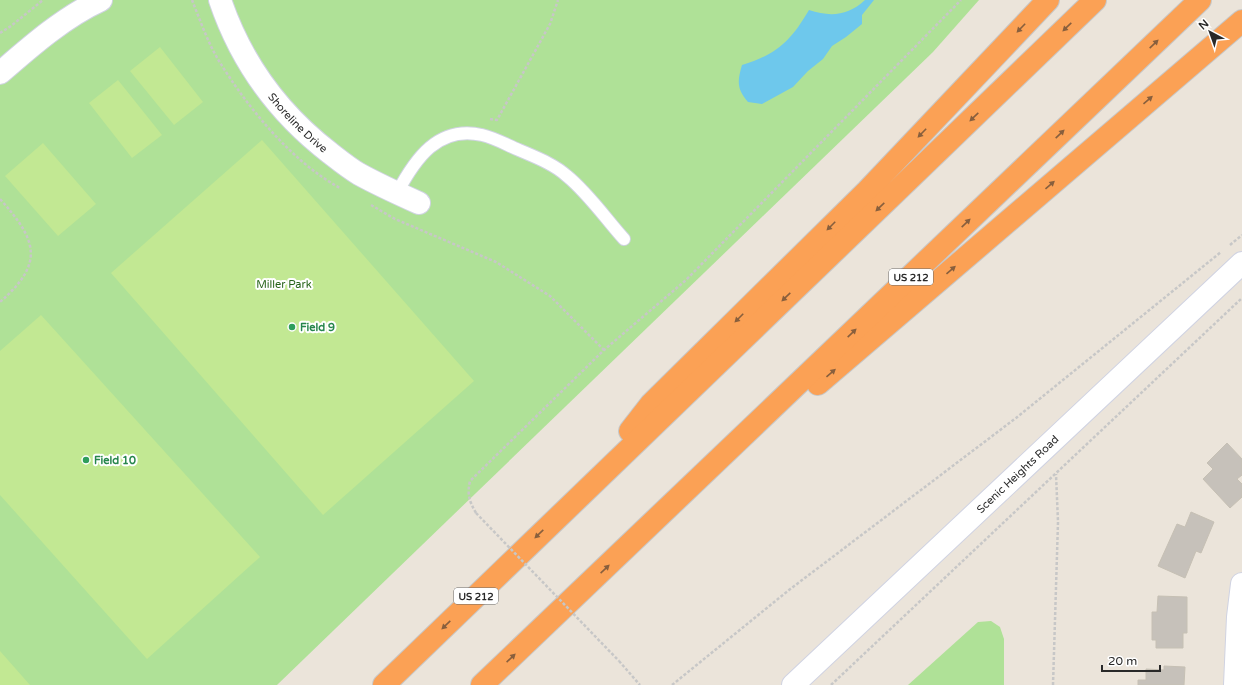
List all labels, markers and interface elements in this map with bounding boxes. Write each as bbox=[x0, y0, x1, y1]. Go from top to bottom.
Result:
north arrow bbox=[1190, 12, 1230, 52]
text: N bbox=[1196, 17, 1211, 33]
one-way arrow bbox=[1062, 22, 1072, 32]
one-way arrow bbox=[1016, 23, 1026, 33]
one-way arrow bbox=[1149, 39, 1159, 49]
street label: Shoreline Drive bbox=[265, 91, 330, 155]
one-way arrow bbox=[1143, 96, 1154, 105]
one-way arrow bbox=[969, 112, 979, 122]
one-way arrow bbox=[917, 128, 927, 138]
one-way arrow bbox=[1055, 129, 1065, 138]
one-way arrow bbox=[1045, 180, 1055, 189]
one-way arrow bbox=[875, 202, 885, 212]
one-way arrow bbox=[961, 219, 971, 228]
one-way arrow bbox=[826, 221, 836, 231]
one-way arrow bbox=[946, 265, 957, 274]
road number: US 212 bbox=[889, 269, 933, 285]
park label: Miller Park bbox=[256, 278, 312, 291]
one-way arrow bbox=[781, 292, 791, 302]
one-way arrow bbox=[734, 313, 744, 323]
place label: Field 9 bbox=[300, 321, 335, 334]
marker: Field 9 bbox=[287, 322, 297, 332]
one-way arrow bbox=[847, 328, 857, 338]
one-way arrow bbox=[826, 368, 837, 377]
street label: Scenic Heights Road bbox=[974, 433, 1062, 516]
place label: Field 10 bbox=[94, 454, 136, 467]
marker: Field 10 bbox=[81, 455, 91, 465]
one-way arrow bbox=[534, 529, 544, 539]
one-way arrow bbox=[600, 564, 610, 574]
road number: US 212 bbox=[454, 588, 498, 604]
one-way arrow bbox=[441, 620, 451, 630]
scale bar bbox=[1102, 647, 1160, 673]
one-way arrow bbox=[506, 653, 516, 663]
text: 20 m bbox=[1108, 654, 1137, 668]

